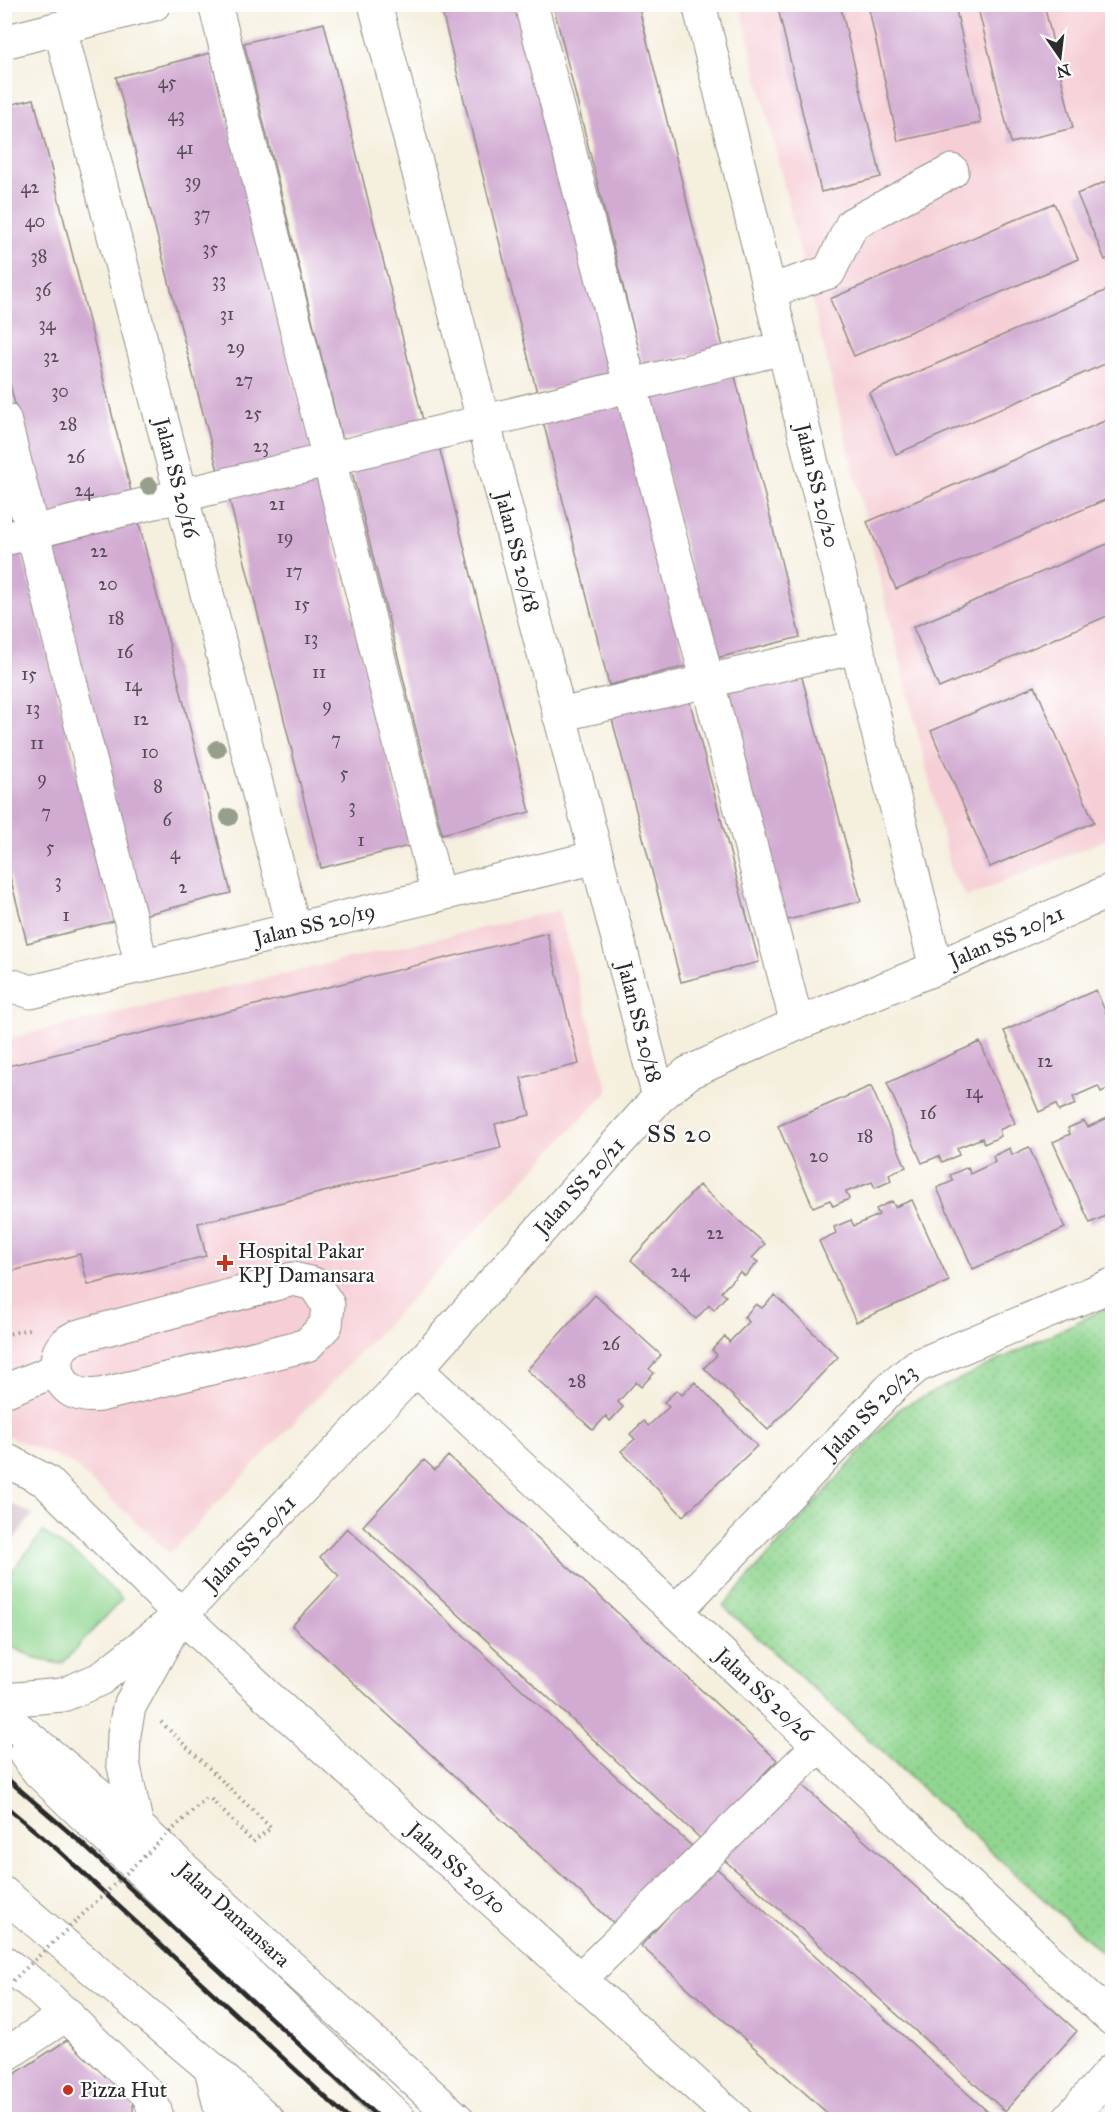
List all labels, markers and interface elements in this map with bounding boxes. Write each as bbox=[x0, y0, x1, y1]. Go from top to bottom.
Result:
north arrow bbox=[1030, 27, 1090, 87]
text: N bbox=[1054, 60, 1072, 82]
house number: 45 bbox=[158, 71, 177, 93]
house number: 43 bbox=[167, 104, 185, 126]
house number: 41 bbox=[176, 137, 194, 159]
house number: 39 bbox=[185, 170, 201, 192]
house number: 42 bbox=[21, 176, 40, 198]
house number: 37 bbox=[194, 203, 210, 225]
house number: 40 bbox=[25, 210, 45, 232]
house number: 35 bbox=[202, 237, 218, 259]
house number: 38 bbox=[31, 245, 47, 267]
house number: 33 bbox=[212, 269, 226, 291]
house number: 36 bbox=[35, 279, 52, 301]
house number: 31 bbox=[220, 303, 234, 325]
house number: 34 bbox=[38, 313, 57, 335]
house number: 29 bbox=[227, 336, 245, 358]
house number: 32 bbox=[43, 345, 59, 367]
house number: 27 bbox=[235, 369, 253, 391]
house number: 30 bbox=[51, 380, 69, 402]
house number: 25 bbox=[244, 402, 262, 424]
house number: 28 bbox=[59, 413, 77, 435]
street label: Jalan SS 20/16 bbox=[148, 413, 205, 542]
street label: Jalan SS 20/20 bbox=[789, 419, 845, 550]
house number: 23 bbox=[253, 435, 269, 457]
house number: 26 bbox=[67, 446, 86, 468]
house number: 24 bbox=[75, 479, 94, 501]
street label: Jalan SS 20/18 bbox=[489, 487, 545, 615]
house number: 21 bbox=[269, 493, 285, 515]
house number: 19 bbox=[277, 526, 293, 548]
house number: 22 bbox=[90, 540, 108, 562]
house number: 17 bbox=[286, 560, 302, 582]
house number: 20 bbox=[98, 573, 118, 595]
house number: 15 bbox=[294, 593, 310, 615]
house number: 18 bbox=[108, 607, 124, 629]
house number: 13 bbox=[304, 627, 318, 649]
house number: 16 bbox=[117, 641, 134, 663]
house number: 11 bbox=[312, 661, 326, 683]
house number: 15 bbox=[21, 663, 37, 685]
house number: 14 bbox=[124, 674, 143, 696]
house number: 9 bbox=[322, 694, 332, 716]
house number: 13 bbox=[26, 697, 40, 719]
house number: 12 bbox=[133, 708, 149, 730]
house number: 7 bbox=[331, 728, 341, 750]
house number: 11 bbox=[30, 732, 44, 754]
house number: 10 bbox=[141, 741, 159, 763]
house number: 5 bbox=[340, 762, 349, 784]
house number: 9 bbox=[37, 767, 47, 789]
house number: 8 bbox=[153, 775, 163, 797]
house number: 3 bbox=[348, 795, 356, 817]
house number: 7 bbox=[41, 801, 51, 823]
house number: 6 bbox=[162, 809, 172, 831]
house number: 1 bbox=[357, 829, 365, 851]
house number: 5 bbox=[46, 836, 55, 858]
house number: 4 bbox=[170, 842, 181, 864]
house number: 3 bbox=[54, 870, 62, 892]
house number: 2 bbox=[179, 876, 188, 898]
street label: Jalan SS 20/19 bbox=[249, 897, 378, 952]
street label: Jalan SS 20/21 bbox=[943, 900, 1068, 974]
house number: 1 bbox=[62, 904, 70, 926]
street label: Jalan SS 20/18 bbox=[611, 957, 668, 1085]
house number: 12 bbox=[1037, 1050, 1053, 1072]
house number: 14 bbox=[965, 1081, 984, 1103]
house number: 16 bbox=[920, 1102, 937, 1124]
district label: SS 20 bbox=[647, 1119, 713, 1149]
house number: 18 bbox=[857, 1125, 873, 1147]
street label: Jalan SS 20/21 bbox=[527, 1132, 630, 1242]
house number: 20 bbox=[809, 1145, 829, 1167]
house number: 22 bbox=[706, 1222, 724, 1244]
place label: Hospital Pakar KPJ Damansara bbox=[238, 1238, 375, 1288]
marker: Hospital Pakar KPJ Damansara bbox=[216, 1254, 234, 1272]
house number: 24 bbox=[671, 1260, 690, 1282]
house number: 26 bbox=[602, 1333, 621, 1355]
street label: Jalan SS 20/23 bbox=[816, 1359, 922, 1466]
house number: 28 bbox=[568, 1370, 586, 1392]
street label: Jalan SS 20/21 bbox=[196, 1490, 301, 1598]
street label: Jalan SS 20/26 bbox=[708, 1641, 820, 1748]
street label: Jalan SS 20/10 bbox=[400, 1815, 512, 1920]
street label: Jalan Damansara bbox=[170, 1855, 296, 1973]
place label: Pizza Hut bbox=[80, 2077, 168, 2103]
marker: Pizza Hut bbox=[61, 2083, 75, 2097]

